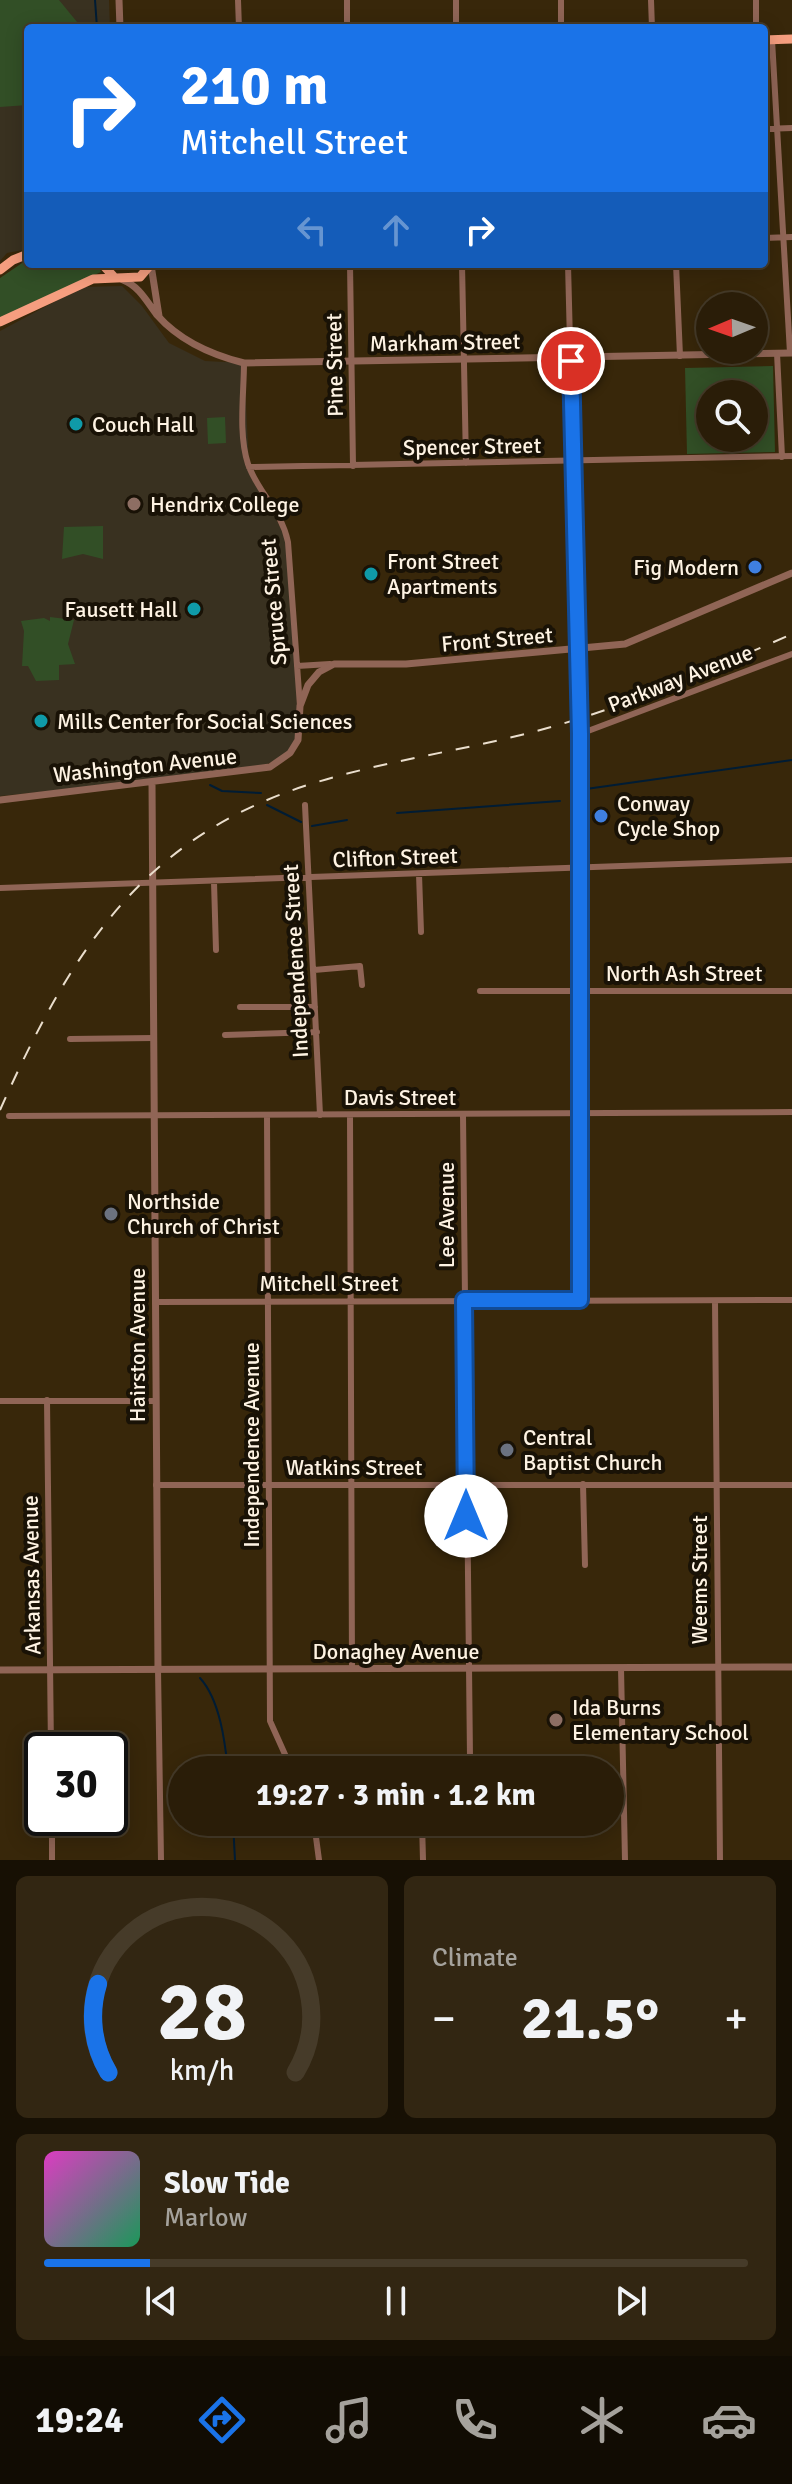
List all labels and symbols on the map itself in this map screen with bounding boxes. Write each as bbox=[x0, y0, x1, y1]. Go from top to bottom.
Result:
north arrow bbox=[696, 292, 768, 364]
street label: Pine Street bbox=[320, 313, 349, 417]
pin bbox=[537, 327, 605, 395]
street label: Markham Street bbox=[369, 328, 521, 357]
place label: Couch Hall bbox=[92, 411, 194, 438]
marker: Couch Hall bbox=[67, 415, 85, 433]
street label: Spencer Street bbox=[403, 432, 542, 461]
place label: Hendrix College bbox=[150, 491, 299, 518]
marker: Hendrix College bbox=[125, 495, 143, 513]
street label: Spruce Street bbox=[254, 537, 292, 667]
place label: Front Street Apartments bbox=[387, 548, 499, 600]
place label: Fig Modern bbox=[633, 554, 739, 581]
marker: Fig Modern bbox=[746, 558, 764, 576]
marker: Front Street Apartments bbox=[362, 565, 380, 583]
place label: Fausett Hall bbox=[65, 596, 178, 623]
marker: Fausett Hall bbox=[185, 600, 203, 618]
street label: Front Street bbox=[440, 621, 554, 658]
street label: Parkway Avenue bbox=[604, 638, 756, 718]
place label: Mills Center for Social Sciences bbox=[57, 708, 352, 735]
marker: Mills Center for Social Sciences bbox=[32, 712, 50, 730]
street label: Washington Avenue bbox=[52, 742, 238, 789]
place label: Conway Cycle Shop bbox=[617, 790, 720, 842]
marker: Conway Cycle Shop bbox=[592, 807, 610, 825]
street label: Clifton Street bbox=[332, 842, 458, 873]
street label: Independence Street bbox=[277, 863, 314, 1058]
street label: North Ash Street bbox=[606, 960, 763, 987]
street label: Davis Street bbox=[344, 1084, 456, 1111]
street label: Lee Avenue bbox=[433, 1162, 460, 1268]
place label: Northside Church of Christ bbox=[127, 1188, 280, 1240]
marker: Northside Church of Christ bbox=[102, 1205, 120, 1223]
street label: Hairston Avenue bbox=[124, 1268, 151, 1422]
street label: Mitchell Street bbox=[259, 1270, 399, 1297]
street label: Independence Avenue bbox=[238, 1342, 265, 1548]
place label: Central Baptist Church bbox=[523, 1424, 662, 1476]
marker: Central Baptist Church bbox=[498, 1441, 516, 1459]
street label: Watkins Street bbox=[285, 1454, 423, 1481]
position arrow bbox=[424, 1474, 508, 1558]
street label: Arkansas Avenue bbox=[17, 1495, 46, 1655]
street label: Weems Street bbox=[686, 1515, 713, 1645]
street label: Donaghey Avenue bbox=[312, 1638, 480, 1665]
place label: Ida Burns Elementary School bbox=[572, 1694, 749, 1746]
marker: Ida Burns Elementary School bbox=[547, 1711, 565, 1729]
speed limit sign: 30 bbox=[24, 1732, 128, 1836]

